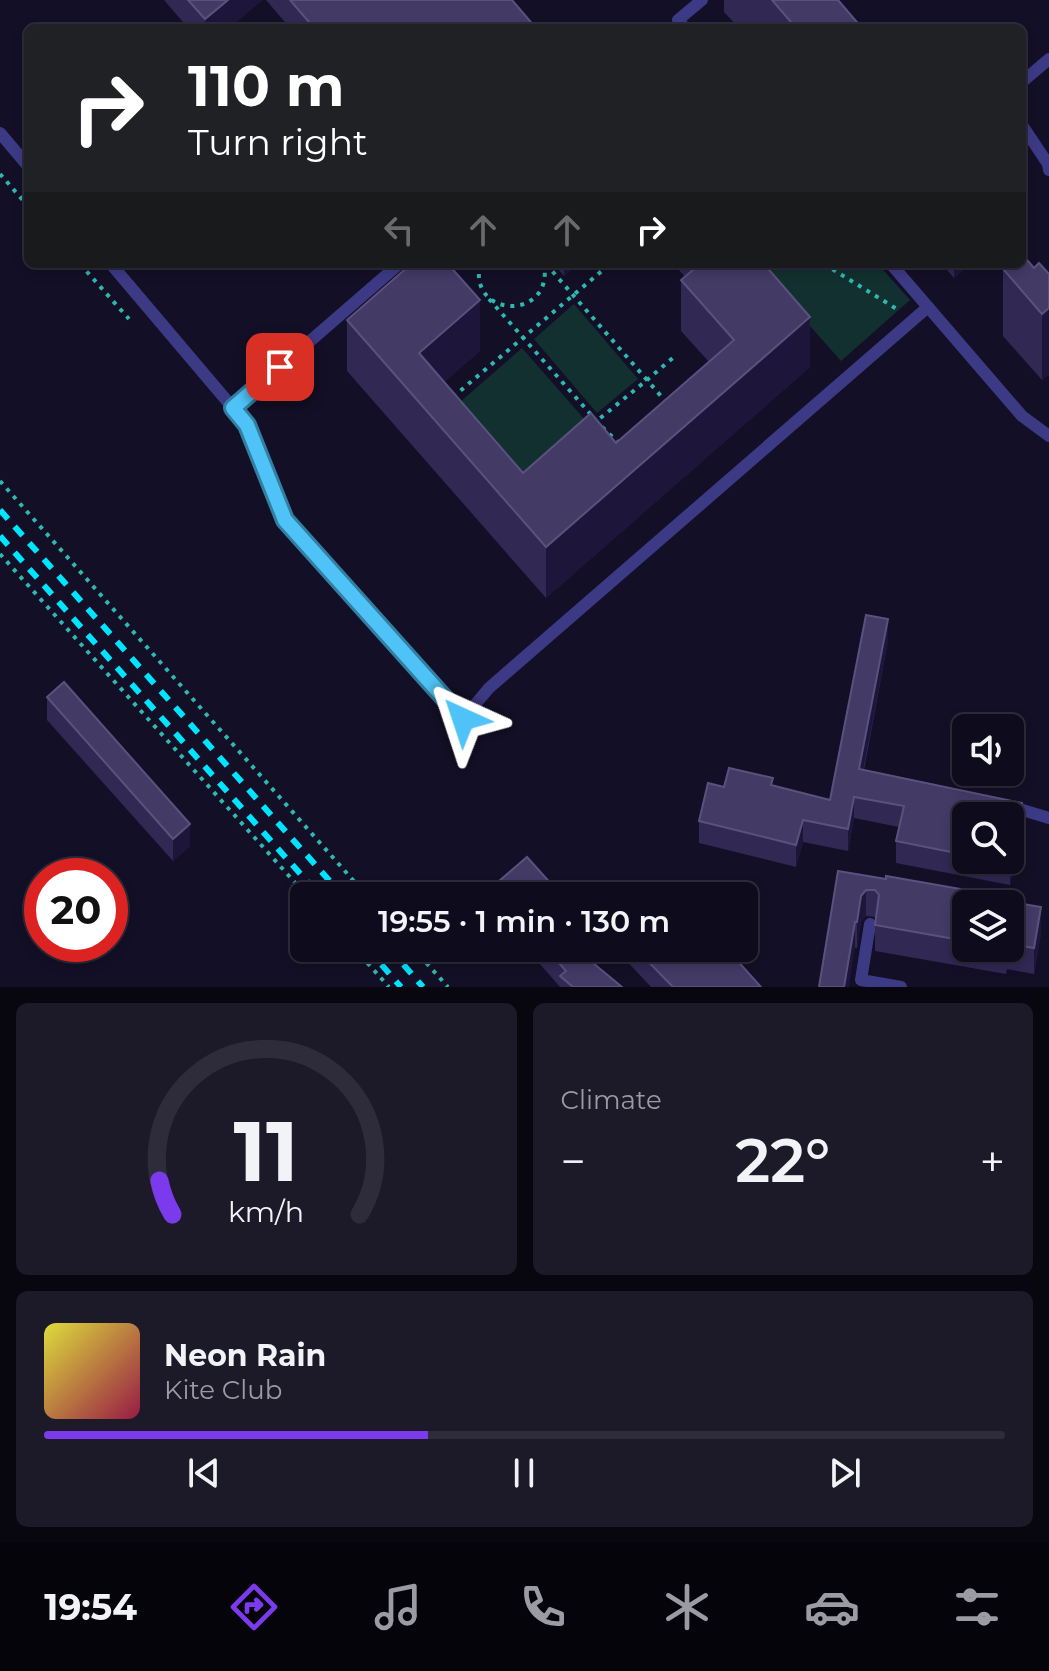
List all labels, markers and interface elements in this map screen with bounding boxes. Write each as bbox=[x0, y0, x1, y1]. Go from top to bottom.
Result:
text: 110 m bbox=[188, 52, 345, 120]
icon: right bbox=[56, 56, 160, 160]
text: Turn right bbox=[188, 120, 368, 164]
icon: left bbox=[377, 208, 421, 252]
icon: ahead bbox=[461, 208, 505, 252]
icon: ahead bbox=[545, 208, 589, 252]
icon: right bbox=[629, 208, 673, 252]
pin bbox=[246, 333, 314, 401]
icon: arrive bbox=[258, 345, 302, 389]
position arrow bbox=[421, 677, 505, 761]
map controls bbox=[952, 714, 1024, 962]
button: sound bbox=[952, 714, 1024, 786]
button: search bbox=[952, 802, 1024, 874]
speed limit sign: 20 bbox=[24, 858, 128, 962]
button: layers bbox=[952, 890, 1024, 962]
text: 19:55 · 1 min · 130 m bbox=[378, 903, 670, 940]
text: Climate bbox=[561, 1084, 662, 1116]
text: 11 bbox=[234, 1100, 299, 1202]
text: 22° bbox=[735, 1124, 830, 1197]
text: − bbox=[561, 1134, 586, 1188]
text: + bbox=[980, 1134, 1005, 1188]
text: km/h bbox=[228, 1194, 304, 1229]
text: Neon Rain bbox=[164, 1337, 326, 1374]
text: Kite Club bbox=[164, 1374, 282, 1406]
icon: previous bbox=[182, 1451, 226, 1495]
icon: pause bbox=[502, 1451, 546, 1495]
icon: next bbox=[823, 1451, 867, 1495]
icon: directions bbox=[226, 1579, 282, 1635]
icon: music bbox=[370, 1579, 426, 1635]
icon: phone bbox=[515, 1579, 571, 1635]
icon: climate bbox=[659, 1579, 715, 1635]
icon: car bbox=[804, 1579, 860, 1635]
icon: filters bbox=[949, 1579, 1005, 1635]
text: 19:54 bbox=[44, 1585, 137, 1629]

